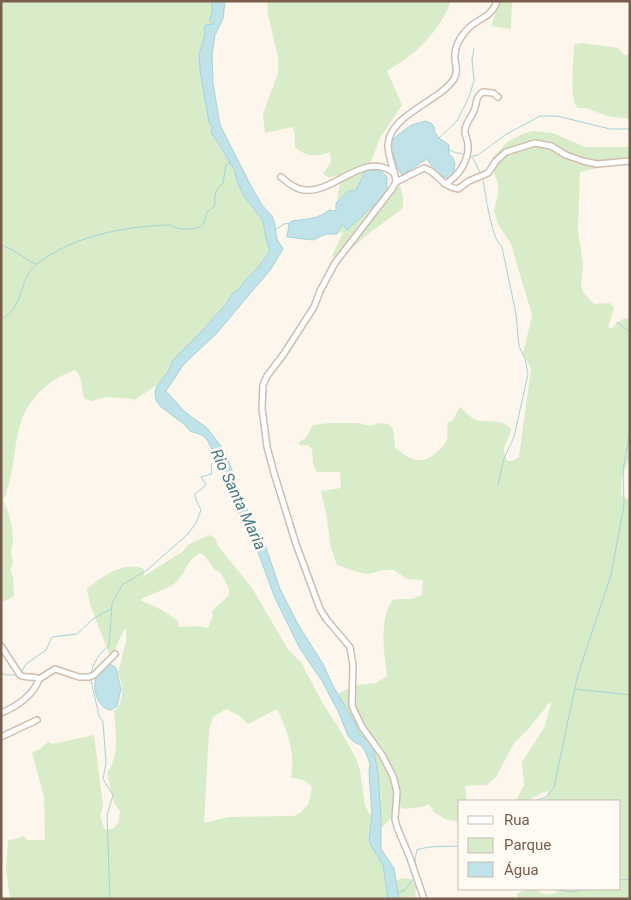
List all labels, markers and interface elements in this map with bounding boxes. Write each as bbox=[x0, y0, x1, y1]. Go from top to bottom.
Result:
water label: Rio Santa Maria bbox=[207, 446, 270, 553]
legend bbox=[458, 800, 621, 890]
text: Rua bbox=[504, 811, 530, 829]
text: Parque bbox=[504, 836, 551, 854]
text: Água bbox=[504, 861, 539, 879]

